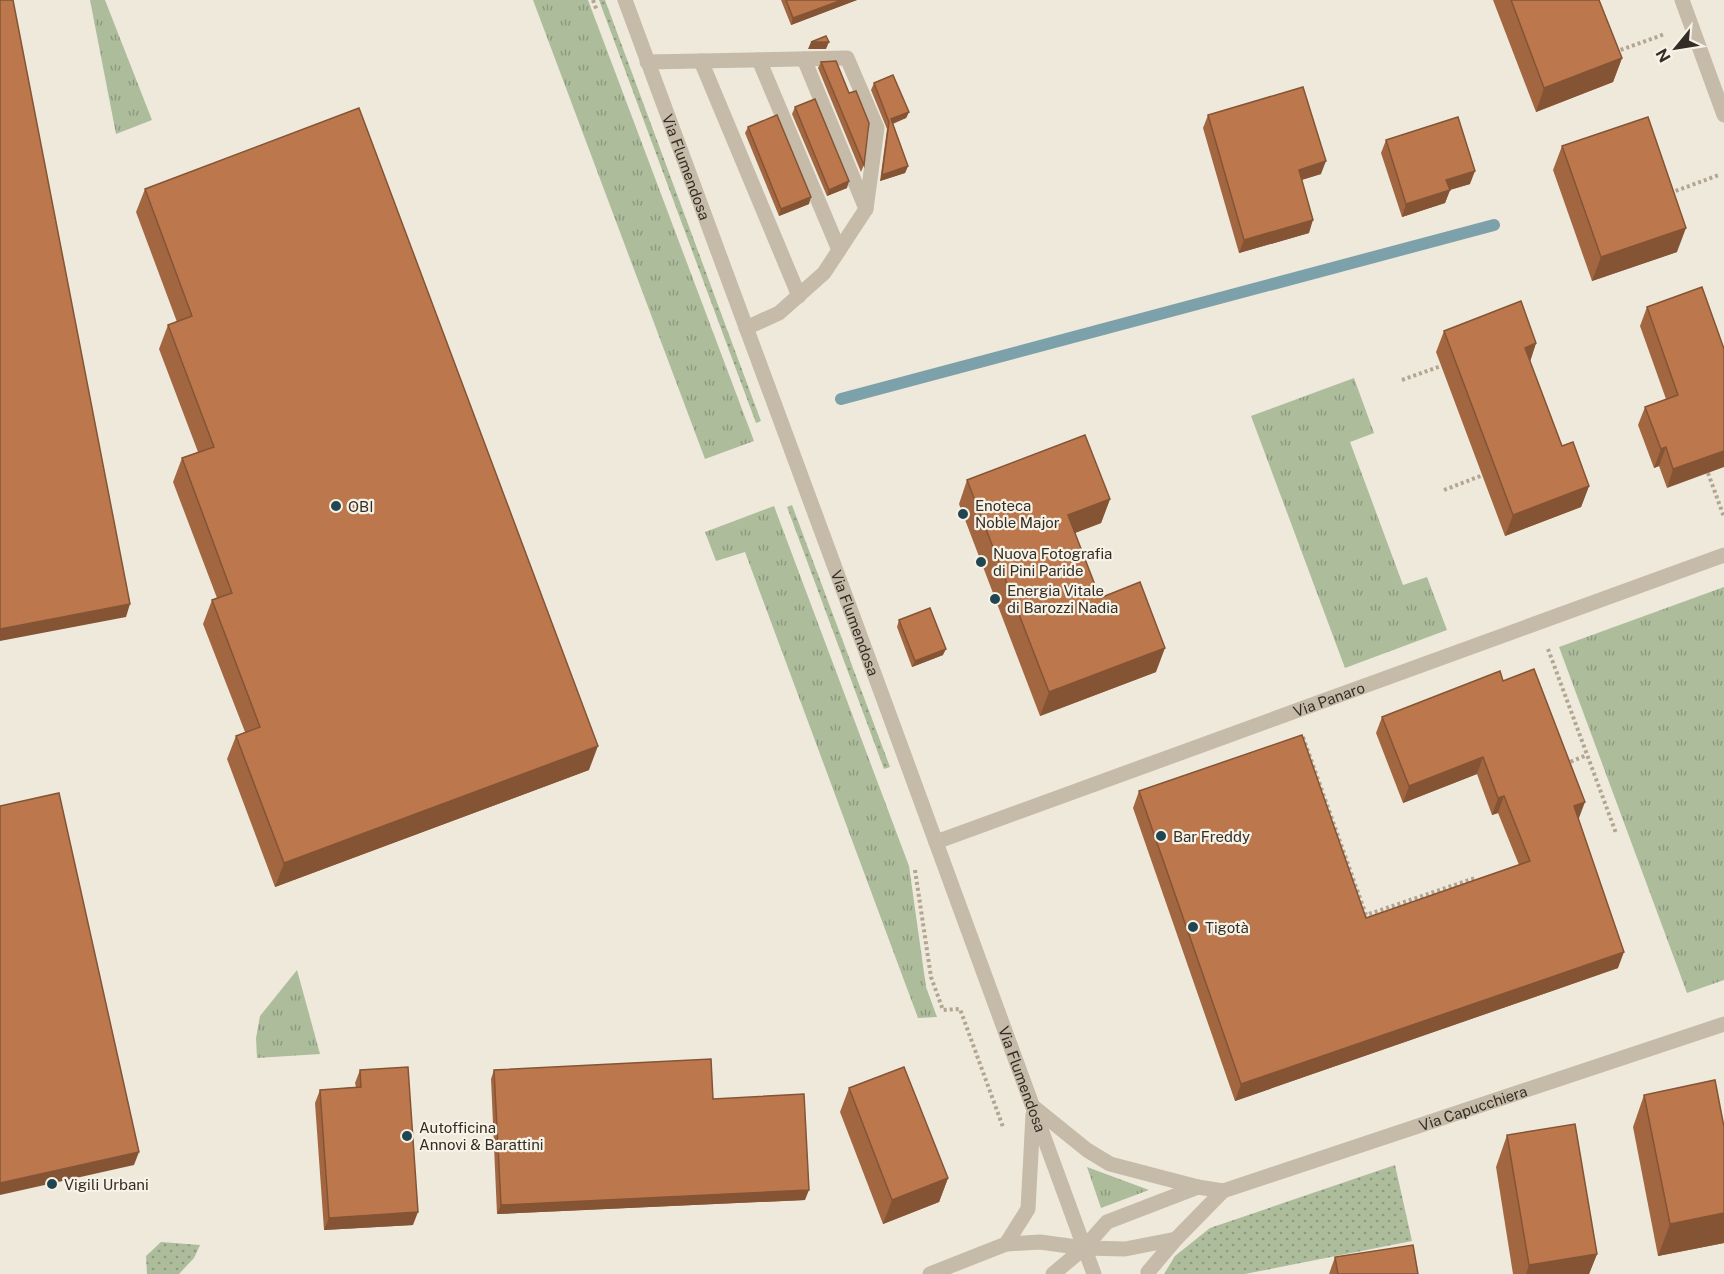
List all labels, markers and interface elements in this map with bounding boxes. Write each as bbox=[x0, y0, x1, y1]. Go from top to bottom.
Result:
north arrow bbox=[1646, 18, 1706, 78]
text: N bbox=[1652, 45, 1675, 65]
street label: Via Flumendosa bbox=[659, 112, 714, 222]
place label: Enoteca Noble Major bbox=[975, 497, 1060, 531]
place label: OBI bbox=[348, 498, 373, 515]
marker: OBI bbox=[329, 499, 343, 513]
marker: Enoteca Noble Major bbox=[956, 507, 970, 521]
place label: Nuova Fotografia di Pini Paride bbox=[993, 545, 1112, 579]
marker: Nuova Fotografia di Pini Paride bbox=[974, 555, 988, 569]
street label: Via Flumendosa bbox=[828, 568, 883, 678]
place label: Energia Vitale di Barozzi Nadia bbox=[1007, 582, 1118, 616]
marker: Energia Vitale di Barozzi Nadia bbox=[988, 592, 1002, 606]
street label: Via Panaro bbox=[1291, 678, 1367, 720]
place label: Bar Freddy bbox=[1173, 828, 1250, 845]
marker: Bar Freddy bbox=[1154, 829, 1168, 843]
place label: Tigotà bbox=[1205, 919, 1249, 936]
marker: Tigotà bbox=[1186, 920, 1200, 934]
street label: Via Flumendosa bbox=[996, 1024, 1050, 1134]
street label: Via Capucchiera bbox=[1417, 1082, 1529, 1134]
place label: Autofficina Annovi & Barattini bbox=[419, 1119, 544, 1153]
marker: Autofficina Annovi & Barattini bbox=[400, 1129, 414, 1143]
place label: Vigili Urbani bbox=[64, 1176, 149, 1193]
marker: Vigili Urbani bbox=[45, 1177, 59, 1191]

